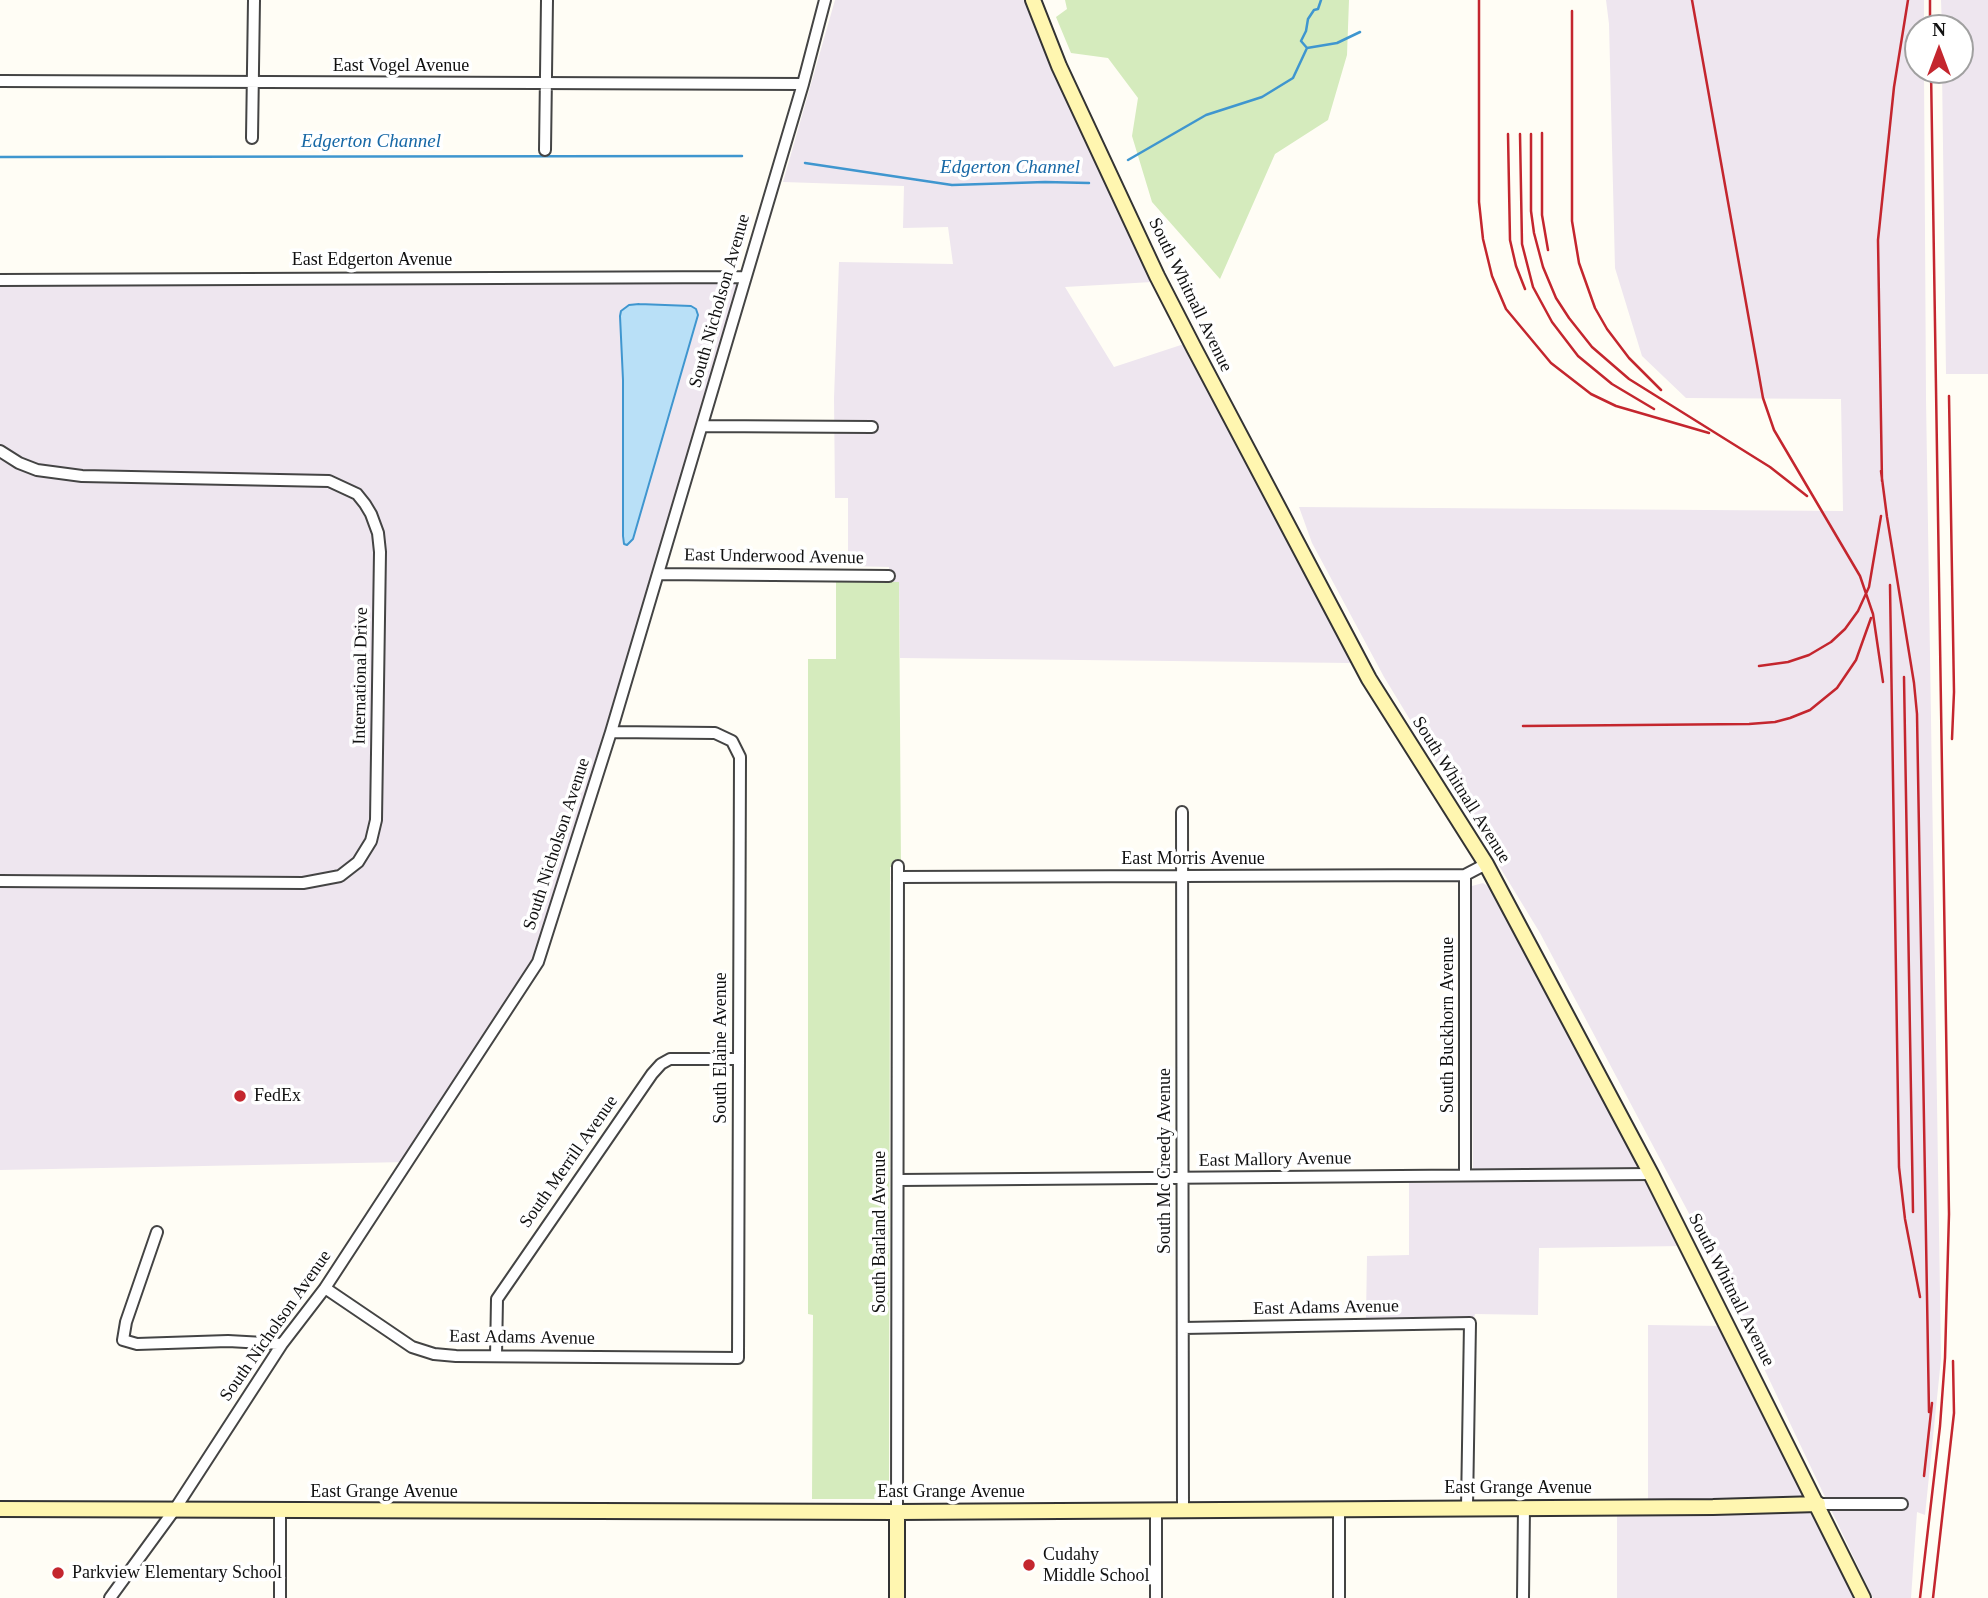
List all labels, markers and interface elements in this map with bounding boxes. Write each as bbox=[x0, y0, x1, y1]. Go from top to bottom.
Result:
north arrow bbox=[1904, 14, 1974, 84]
text: N bbox=[1932, 19, 1946, 40]
street label: East Vogel Avenue bbox=[333, 55, 469, 77]
water label: Edgerton Channel bbox=[301, 131, 441, 153]
water label: Edgerton Channel bbox=[940, 157, 1080, 179]
street label: South Nicholson Avenue bbox=[685, 212, 755, 390]
street label: South Whitnall Avenue bbox=[1143, 214, 1237, 376]
street label: East Edgerton Avenue bbox=[292, 249, 452, 271]
street label: East Underwood Avenue bbox=[684, 545, 864, 569]
street label: International Drive bbox=[349, 607, 373, 745]
street label: South Whitnall Avenue bbox=[1407, 713, 1515, 867]
street label: South Nicholson Avenue bbox=[519, 755, 595, 933]
street label: East Morris Avenue bbox=[1121, 848, 1265, 870]
street label: South Buckhorn Avenue bbox=[1437, 937, 1459, 1113]
street label: South Elaine Avenue bbox=[710, 972, 732, 1124]
street label: South Mc Creedy Avenue bbox=[1154, 1068, 1176, 1254]
place label: FedEx bbox=[254, 1085, 301, 1107]
marker: FedEx bbox=[232, 1088, 248, 1104]
street label: South Merrill Avenue bbox=[515, 1092, 623, 1232]
street label: East Mallory Avenue bbox=[1199, 1148, 1351, 1172]
street label: South Barland Avenue bbox=[869, 1151, 891, 1313]
street label: South Whitnall Avenue bbox=[1683, 1210, 1779, 1370]
street label: South Nicholson Avenue bbox=[216, 1246, 336, 1406]
street label: East Adams Avenue bbox=[1253, 1296, 1399, 1320]
street label: East Adams Avenue bbox=[449, 1326, 595, 1350]
street label: East Grange Avenue bbox=[1444, 1477, 1592, 1499]
street label: East Grange Avenue bbox=[310, 1481, 458, 1503]
street label: East Grange Avenue bbox=[877, 1481, 1025, 1503]
place label: Cudahy Middle School bbox=[1043, 1544, 1149, 1586]
marker: Cudahy Middle School bbox=[1021, 1557, 1037, 1573]
place label: Parkview Elementary School bbox=[72, 1562, 282, 1584]
marker: Parkview Elementary School bbox=[50, 1565, 66, 1581]

